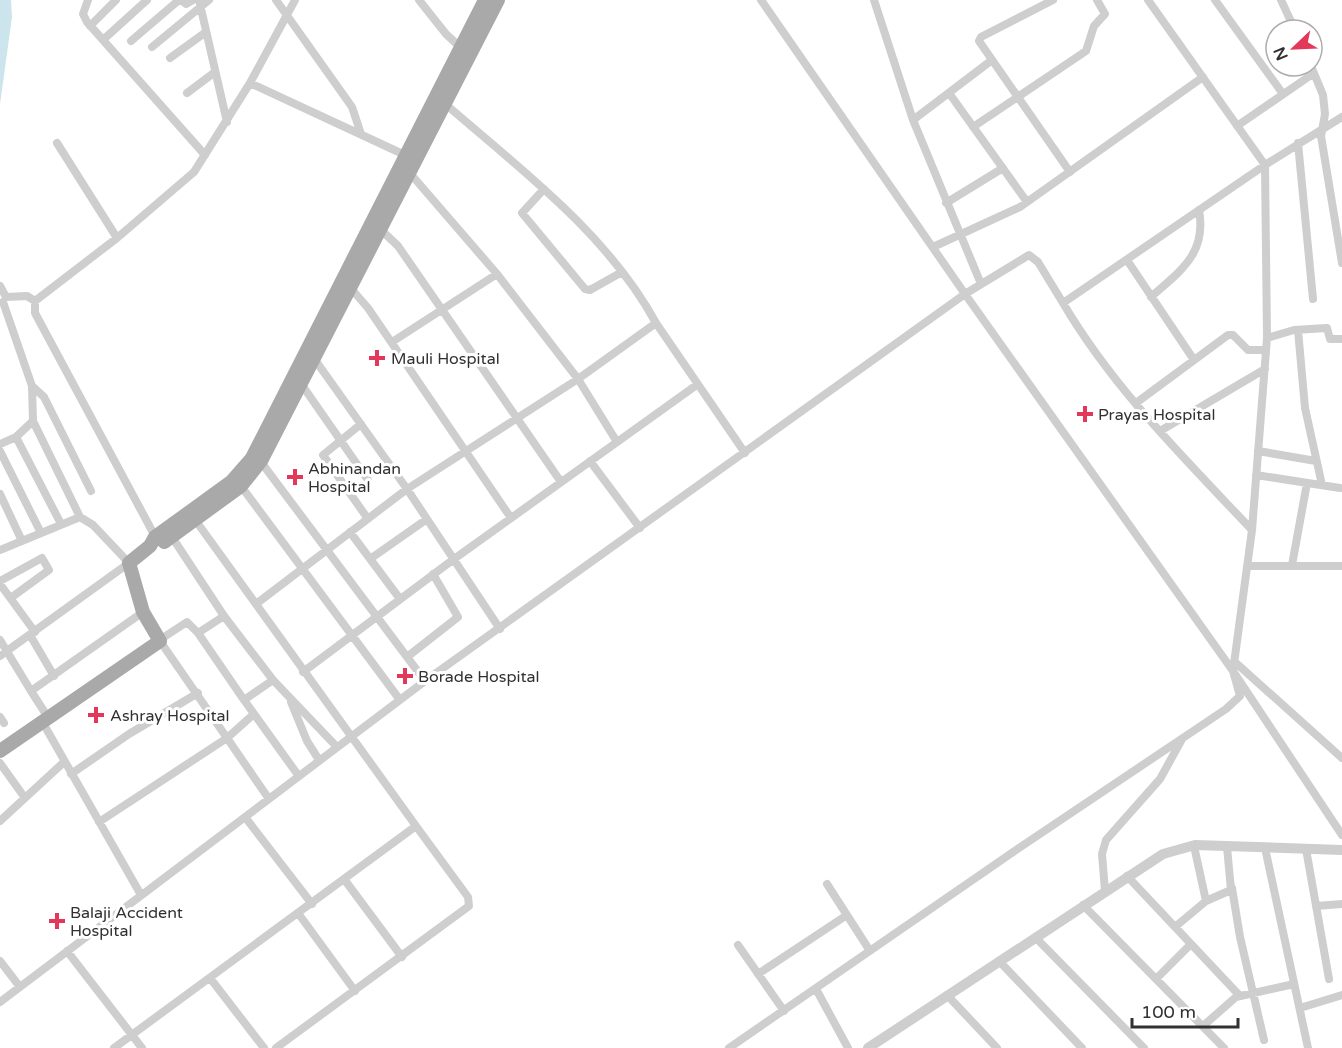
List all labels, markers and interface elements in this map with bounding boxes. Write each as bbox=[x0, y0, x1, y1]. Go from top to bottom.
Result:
north arrow bbox=[1264, 18, 1324, 78]
text: N bbox=[1269, 44, 1293, 63]
marker: Mauli Hospital bbox=[368, 349, 386, 367]
place label: Mauli Hospital bbox=[391, 349, 500, 369]
marker: Prayas Hospital bbox=[1076, 405, 1094, 423]
place label: Prayas Hospital bbox=[1098, 405, 1215, 425]
place label: Abhinandan Hospital bbox=[308, 459, 401, 497]
marker: Abhinandan Hospital bbox=[286, 468, 304, 486]
marker: Borade Hospital bbox=[396, 667, 414, 685]
place label: Borade Hospital bbox=[418, 667, 540, 687]
marker: Ashray Hospital bbox=[87, 706, 105, 724]
place label: Ashray Hospital bbox=[110, 706, 230, 726]
place label: Balaji Accident Hospital bbox=[70, 903, 183, 941]
marker: Balaji Accident Hospital bbox=[48, 912, 66, 930]
scale bar bbox=[1132, 991, 1238, 1029]
text: 100 m bbox=[1141, 1001, 1196, 1023]

